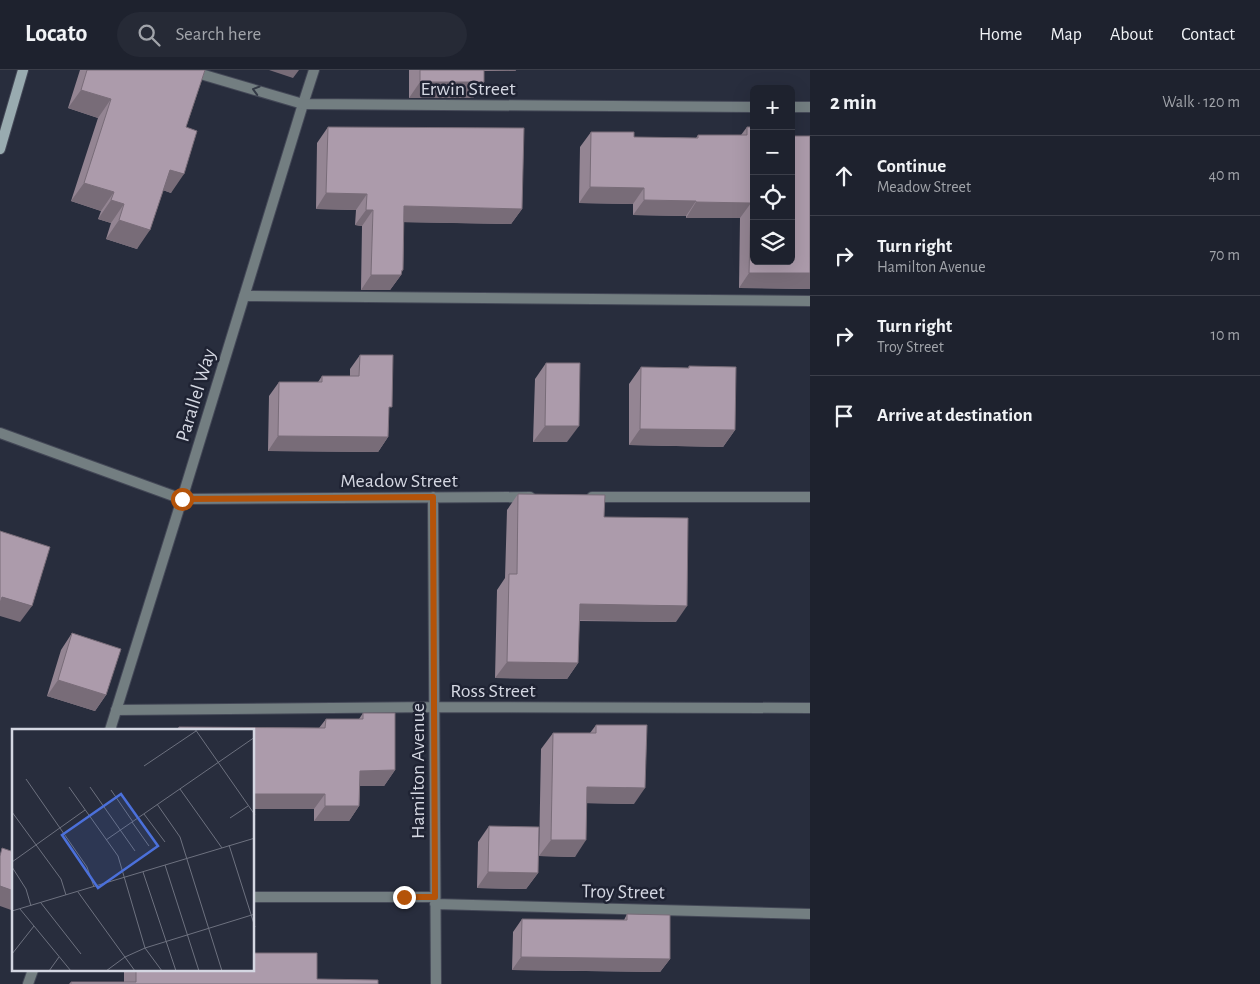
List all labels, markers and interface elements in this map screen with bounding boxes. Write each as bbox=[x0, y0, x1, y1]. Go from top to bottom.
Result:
search box bbox=[117, 12, 467, 57]
icon: search bbox=[135, 21, 163, 49]
text: Locato bbox=[25, 22, 87, 46]
text: Search here bbox=[175, 25, 261, 44]
text: Home bbox=[979, 26, 1022, 44]
text: Map bbox=[1050, 26, 1082, 44]
text: About bbox=[1110, 26, 1153, 44]
text: Contact bbox=[1181, 26, 1235, 44]
street label: Erwin Street bbox=[420, 79, 516, 99]
map controls bbox=[750, 85, 795, 265]
button: + bbox=[750, 85, 795, 130]
one-way arrow bbox=[252, 86, 260, 96]
text: 2 min bbox=[830, 92, 877, 113]
text: Walk · 120 m bbox=[1162, 94, 1240, 110]
button: − bbox=[750, 130, 795, 175]
text: Continue bbox=[877, 157, 946, 176]
icon: ahead bbox=[830, 162, 858, 190]
text: 40 m bbox=[1208, 167, 1240, 183]
button: locate bbox=[750, 175, 795, 220]
text: Meadow Street bbox=[877, 179, 971, 195]
button: layers bbox=[750, 220, 795, 265]
text: Turn right bbox=[877, 237, 952, 256]
icon: right bbox=[830, 242, 858, 270]
text: 70 m bbox=[1209, 247, 1240, 263]
text: Hamilton Avenue bbox=[877, 259, 986, 275]
text: Turn right bbox=[877, 317, 952, 336]
icon: right bbox=[830, 322, 858, 350]
text: 10 m bbox=[1211, 327, 1240, 343]
text: Troy Street bbox=[877, 339, 944, 355]
street label: Parallel Way bbox=[172, 346, 220, 444]
icon: arrive bbox=[830, 402, 858, 430]
text: Arrive at destination bbox=[877, 406, 1033, 425]
street label: Meadow Street bbox=[340, 471, 458, 491]
route start bbox=[171, 488, 194, 511]
street label: Ross Street bbox=[450, 681, 536, 701]
street label: Hamilton Avenue bbox=[408, 703, 428, 839]
inset map bbox=[12, 729, 255, 972]
street label: Troy Street bbox=[581, 881, 665, 903]
route end bbox=[393, 886, 416, 909]

